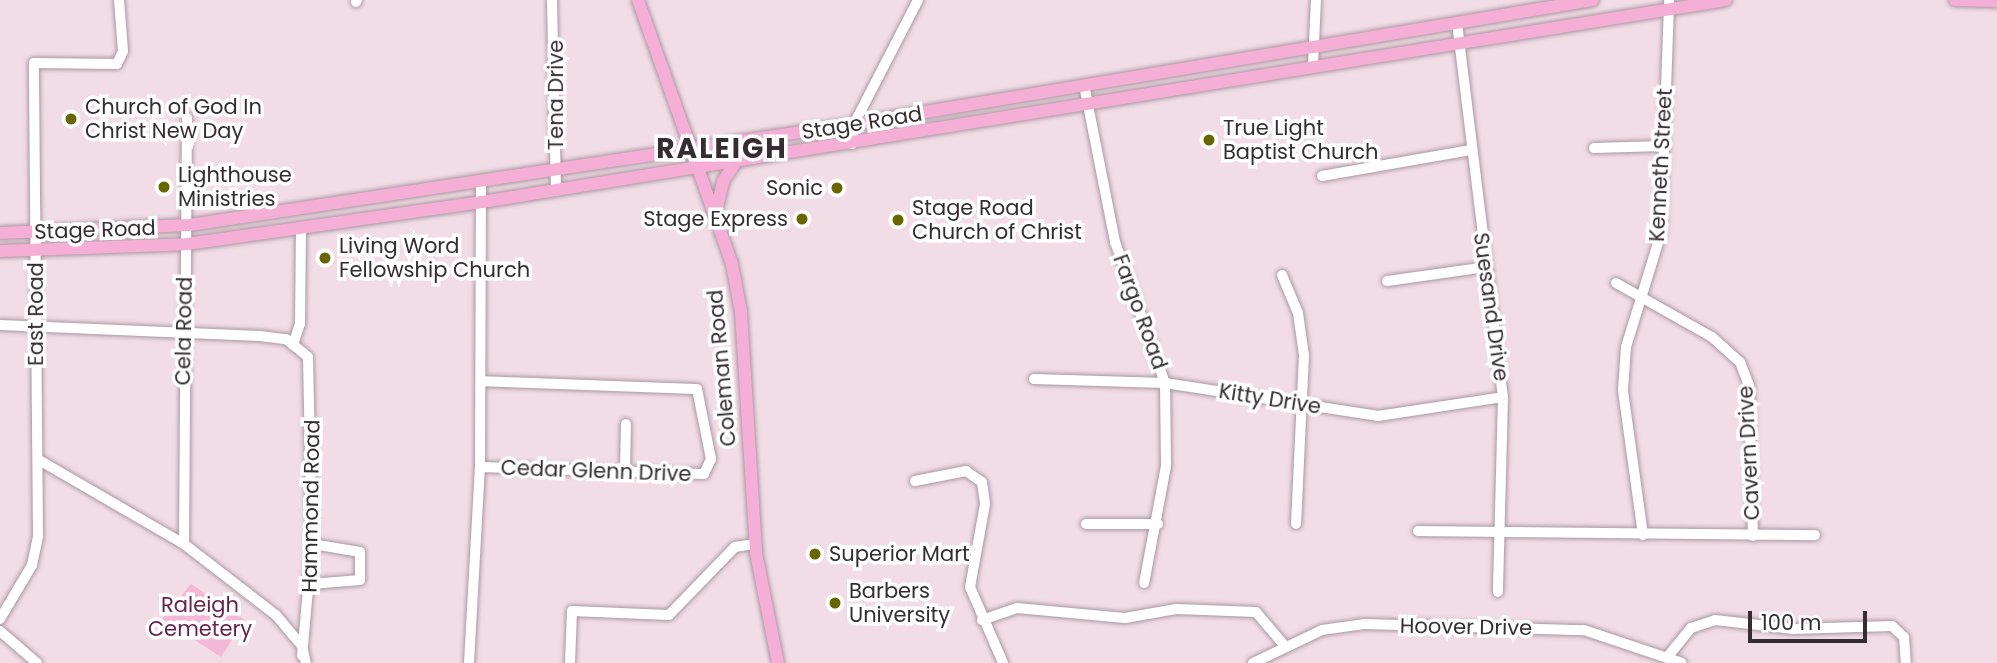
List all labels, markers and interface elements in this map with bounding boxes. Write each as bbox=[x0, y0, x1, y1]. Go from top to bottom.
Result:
street label: Tena Drive bbox=[543, 40, 569, 150]
street label: Kenneth Street bbox=[1644, 88, 1678, 242]
place label: Church of God In Christ New Day bbox=[85, 94, 262, 144]
street label: Stage Road bbox=[800, 101, 924, 145]
marker: Church of God In Christ New Day bbox=[63, 111, 79, 127]
place label: True Light Baptist Church bbox=[1223, 115, 1378, 165]
district label: RALEIGH bbox=[657, 132, 787, 166]
marker: True Light Baptist Church bbox=[1201, 132, 1217, 148]
place label: Lighthouse Ministries bbox=[178, 162, 292, 212]
place label: Sonic bbox=[766, 175, 823, 201]
marker: Lighthouse Ministries bbox=[156, 179, 172, 195]
marker: Sonic bbox=[829, 180, 845, 196]
place label: Stage Road Church of Christ bbox=[912, 195, 1082, 245]
place label: Stage Express bbox=[643, 206, 788, 232]
marker: Stage Express bbox=[794, 211, 810, 227]
marker: Stage Road Church of Christ bbox=[890, 212, 906, 228]
street label: Stage Road bbox=[34, 215, 156, 245]
street label: Suesand Drive bbox=[1468, 231, 1514, 383]
place label: Living Word Fellowship Church bbox=[339, 233, 530, 283]
marker: Living Word Fellowship Church bbox=[317, 250, 333, 266]
street label: Fargo Road bbox=[1108, 251, 1172, 373]
street label: East Road bbox=[23, 262, 49, 366]
street label: Cela Road bbox=[170, 276, 198, 386]
street label: Coleman Road bbox=[703, 289, 741, 447]
street label: Kitty Drive bbox=[1217, 378, 1323, 420]
street label: Cavern Drive bbox=[1733, 385, 1765, 521]
street label: Hammond Road bbox=[297, 419, 325, 593]
street label: Cedar Glenn Drive bbox=[500, 455, 692, 487]
place label: Superior Mart bbox=[829, 541, 970, 567]
marker: Superior Mart bbox=[807, 546, 823, 562]
place label: Barbers University bbox=[849, 578, 950, 628]
park label: Raleigh Cemetery bbox=[148, 592, 252, 642]
marker: Barbers University bbox=[827, 595, 843, 611]
scale bar bbox=[1752, 596, 1871, 640]
text: 100 m bbox=[1761, 608, 1821, 637]
street label: Hoover Drive bbox=[1400, 613, 1532, 641]

